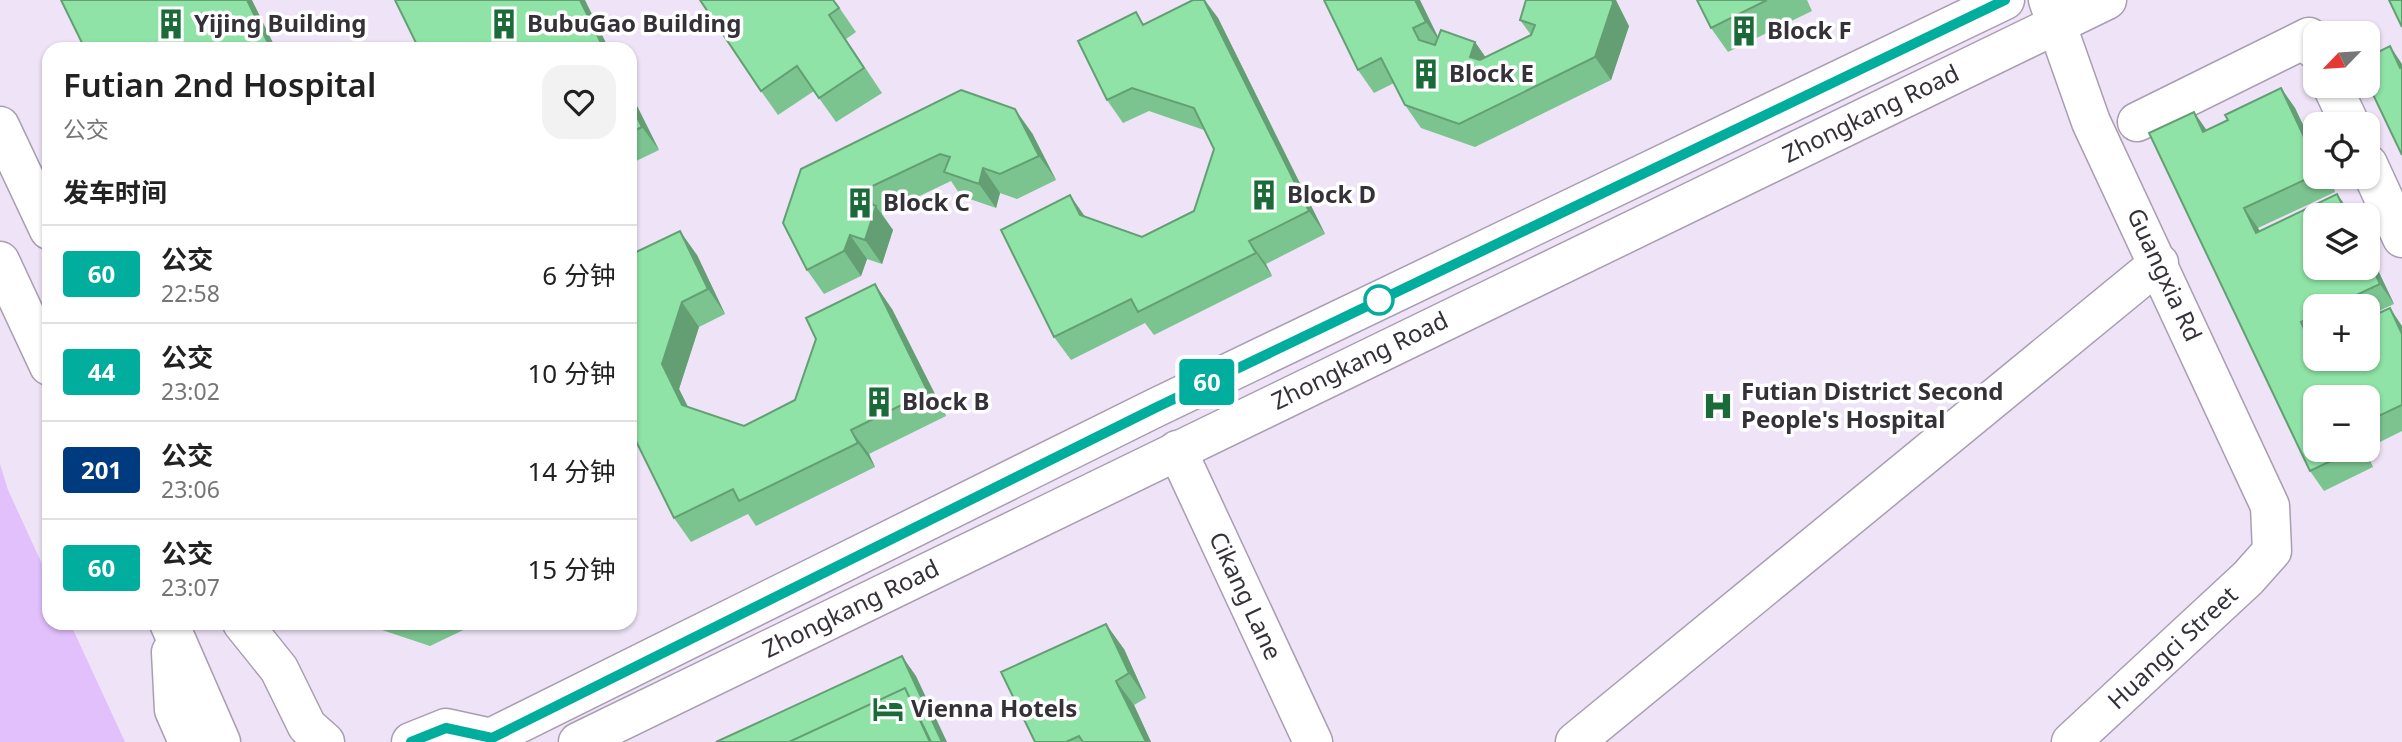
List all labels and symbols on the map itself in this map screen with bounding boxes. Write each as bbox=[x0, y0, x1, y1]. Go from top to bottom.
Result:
place label: Yijing Building bbox=[194, 6, 367, 39]
place label: BubuGao Building bbox=[527, 6, 741, 39]
building icon: Yijing Building bbox=[154, 7, 188, 41]
building icon: BubuGao Building bbox=[487, 7, 521, 41]
place label: Block F bbox=[1767, 13, 1852, 46]
building icon: Block F bbox=[1727, 14, 1761, 48]
north arrow bbox=[2303, 21, 2380, 98]
place label: Block E bbox=[1449, 56, 1534, 89]
street label: Zhongkang Road bbox=[1777, 56, 1964, 170]
building icon: Block E bbox=[1409, 57, 1443, 91]
place label: Block D bbox=[1287, 177, 1376, 210]
building icon: Block D bbox=[1247, 178, 1281, 212]
place label: Block C bbox=[883, 185, 970, 218]
building icon: Block C bbox=[843, 186, 877, 220]
street label: Guangxia Rd bbox=[2120, 202, 2211, 346]
unlabelled marker bbox=[1364, 285, 1394, 315]
street label: Zhongkang Road bbox=[1266, 303, 1453, 417]
line badge: 60 bbox=[1176, 359, 1238, 405]
place label: Futian District Second People's Hospital bbox=[1741, 374, 2003, 435]
place label: Block B bbox=[902, 384, 990, 417]
building icon: Block B bbox=[862, 385, 896, 419]
hospital icon: Futian District Second People's Hospital bbox=[1701, 389, 1735, 423]
street label: Cikang Lane bbox=[1202, 526, 1290, 665]
street label: Zhongkang Road bbox=[757, 551, 944, 665]
street label: Huangci Street bbox=[2100, 578, 2244, 716]
place label: Vienna Hotels bbox=[911, 691, 1077, 724]
hotel icon: Vienna Hotels bbox=[871, 692, 905, 726]

